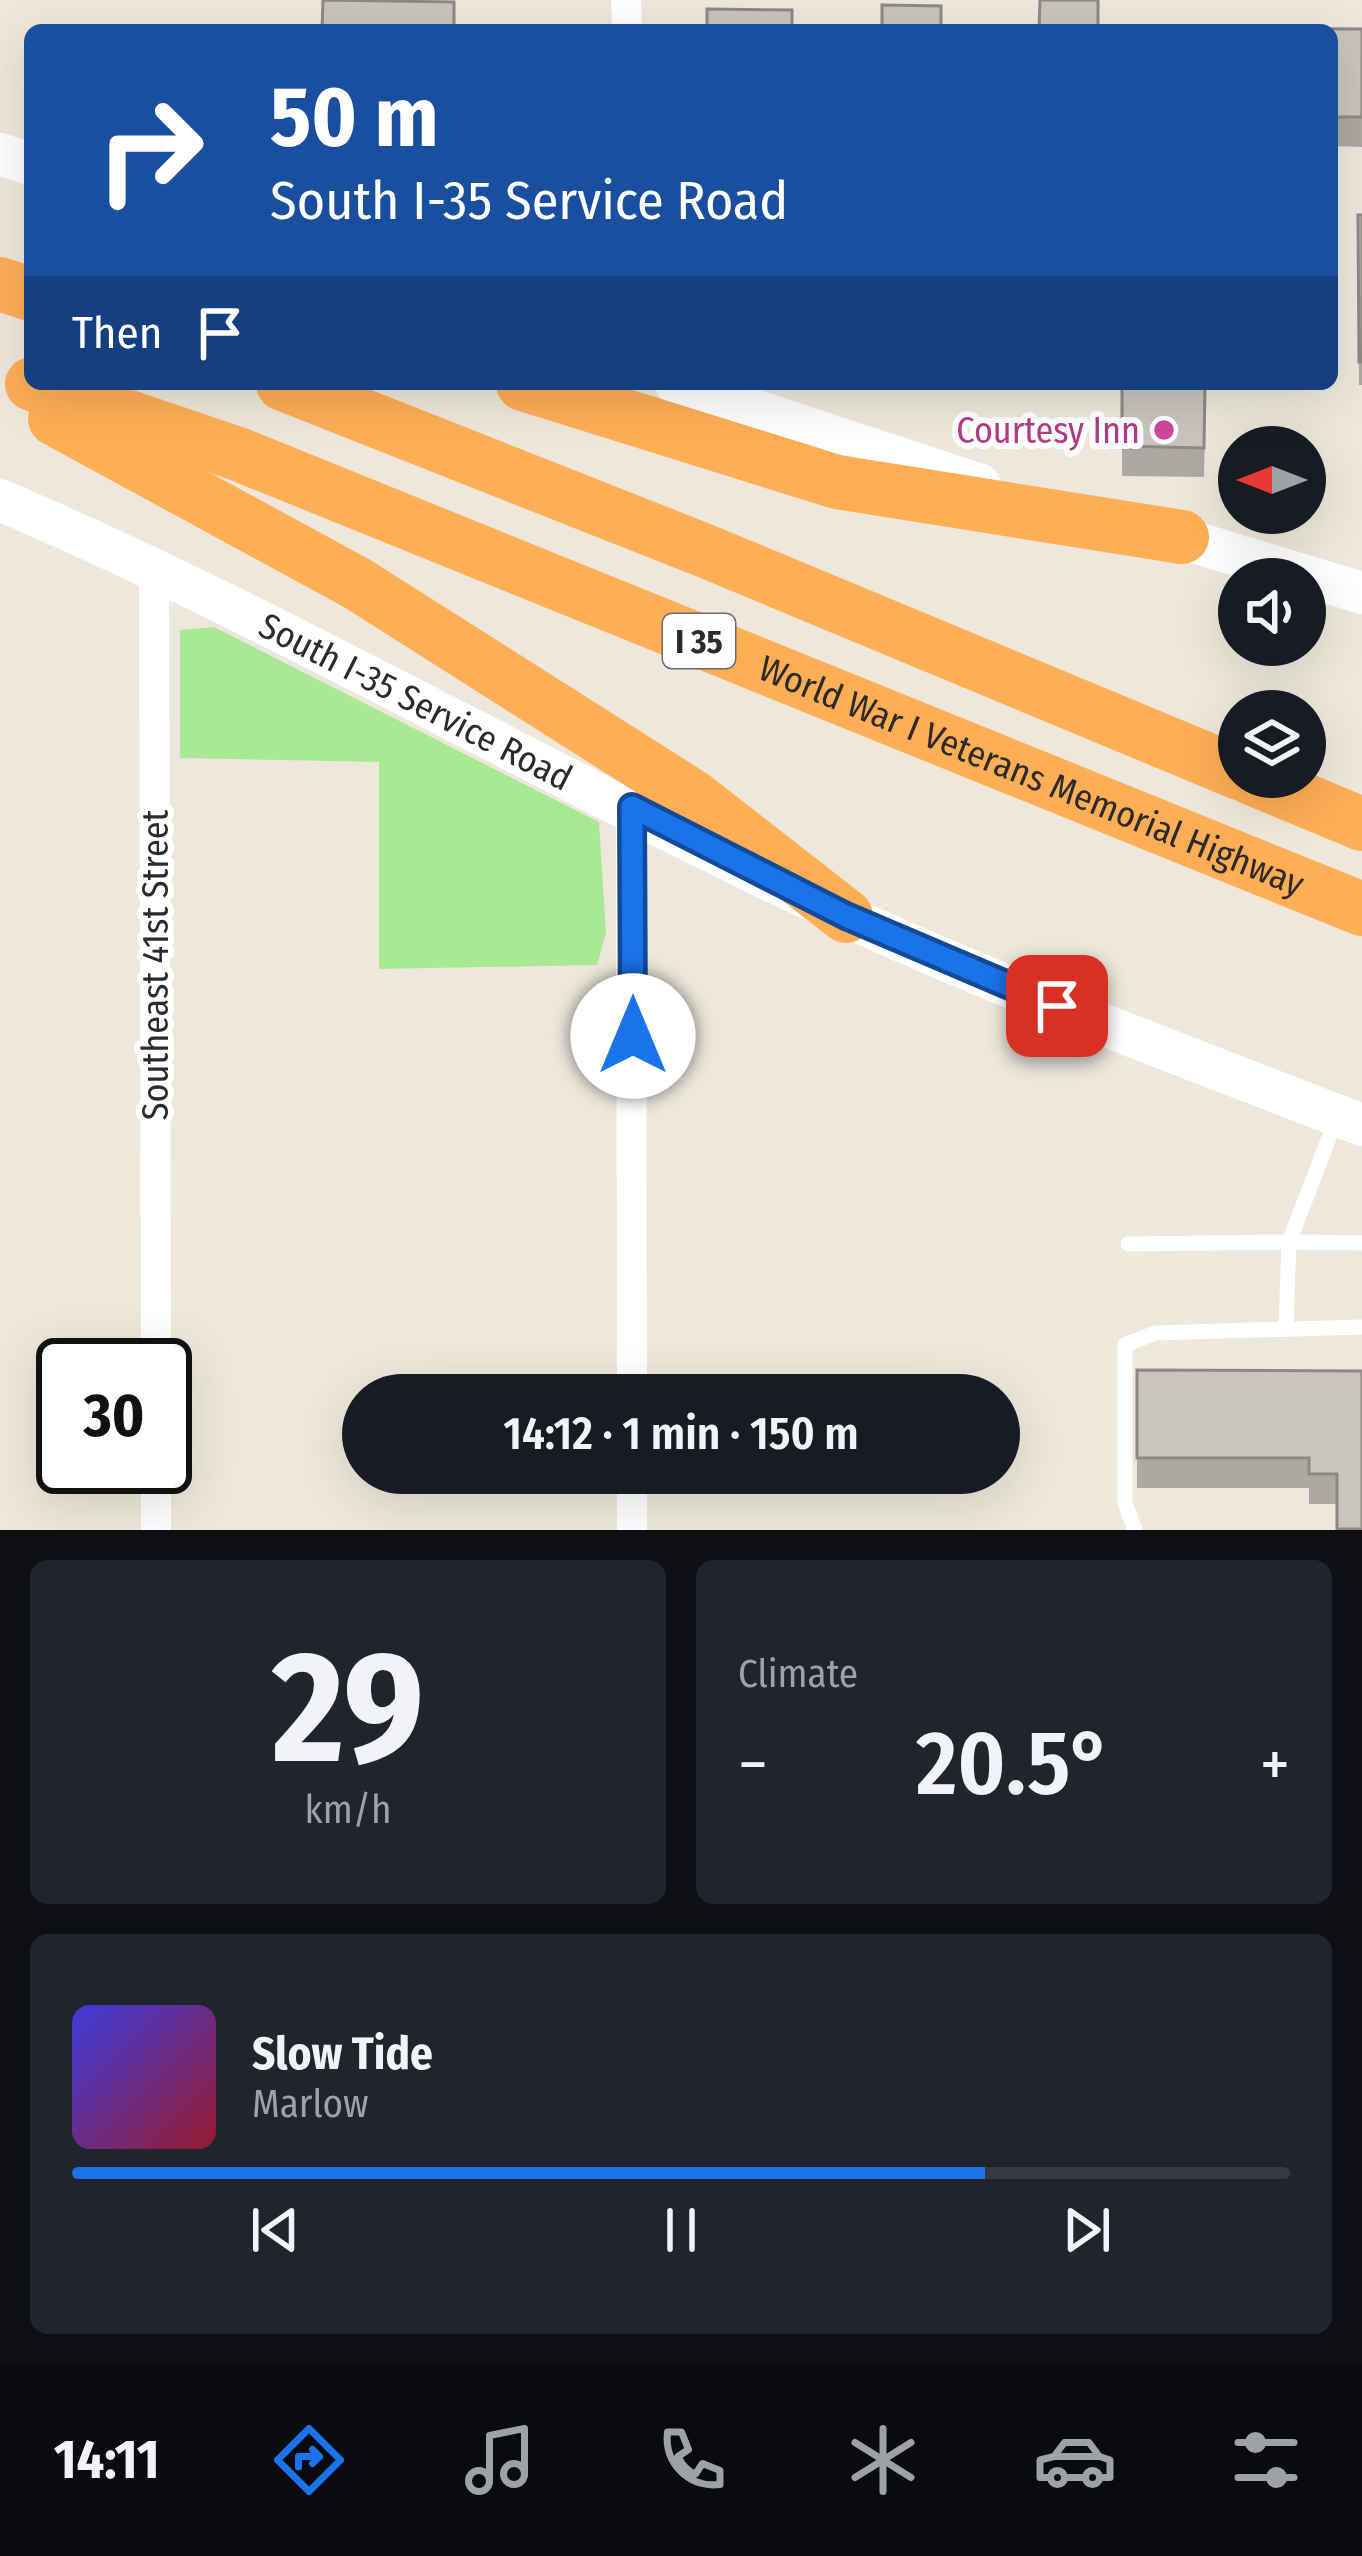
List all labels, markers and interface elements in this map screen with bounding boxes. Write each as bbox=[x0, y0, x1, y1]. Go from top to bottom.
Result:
text: 50 m bbox=[270, 67, 439, 168]
icon: right bbox=[72, 72, 228, 228]
text: South I-35 Service Road bbox=[270, 169, 788, 233]
icon: arrive bbox=[187, 300, 253, 366]
text: Then bbox=[72, 306, 163, 360]
place label: Courtesy Inn bbox=[956, 409, 1140, 453]
marker: Courtesy Inn bbox=[1151, 417, 1177, 443]
north arrow bbox=[1218, 426, 1326, 534]
map controls bbox=[1218, 426, 1326, 798]
button: sound bbox=[1218, 558, 1326, 666]
street label: South I-35 Service Road bbox=[252, 603, 579, 800]
road number: I 35 bbox=[663, 614, 735, 668]
street label: World War I Veterans Memorial Highway bbox=[753, 646, 1310, 906]
button: layers bbox=[1218, 690, 1326, 798]
street label: Southeast 41st Street bbox=[134, 810, 178, 1120]
pin bbox=[1006, 955, 1108, 1057]
position arrow bbox=[570, 973, 696, 1099]
icon: arrive bbox=[1024, 973, 1090, 1039]
speed limit sign: 30 bbox=[36, 1338, 192, 1494]
text: 14:12 · 1 min · 150 m bbox=[503, 1407, 859, 1461]
text: 29 bbox=[272, 1615, 424, 1802]
text: Climate bbox=[738, 1651, 858, 1697]
text: 20.5° bbox=[916, 1710, 1112, 1818]
text: − bbox=[738, 1725, 768, 1804]
text: + bbox=[1260, 1725, 1290, 1804]
text: km/h bbox=[305, 1787, 391, 1833]
text: Slow Tide bbox=[252, 2027, 433, 2081]
text: Marlow bbox=[252, 2081, 369, 2127]
icon: previous bbox=[242, 2197, 308, 2263]
icon: pause bbox=[648, 2197, 714, 2263]
icon: next bbox=[1054, 2197, 1120, 2263]
icon: directions bbox=[267, 2418, 351, 2502]
icon: music bbox=[458, 2418, 542, 2502]
icon: phone bbox=[650, 2418, 734, 2502]
icon: climate bbox=[841, 2418, 925, 2502]
icon: car bbox=[1033, 2418, 1117, 2502]
icon: filters bbox=[1224, 2418, 1308, 2502]
text: 14:11 bbox=[54, 2428, 160, 2492]

